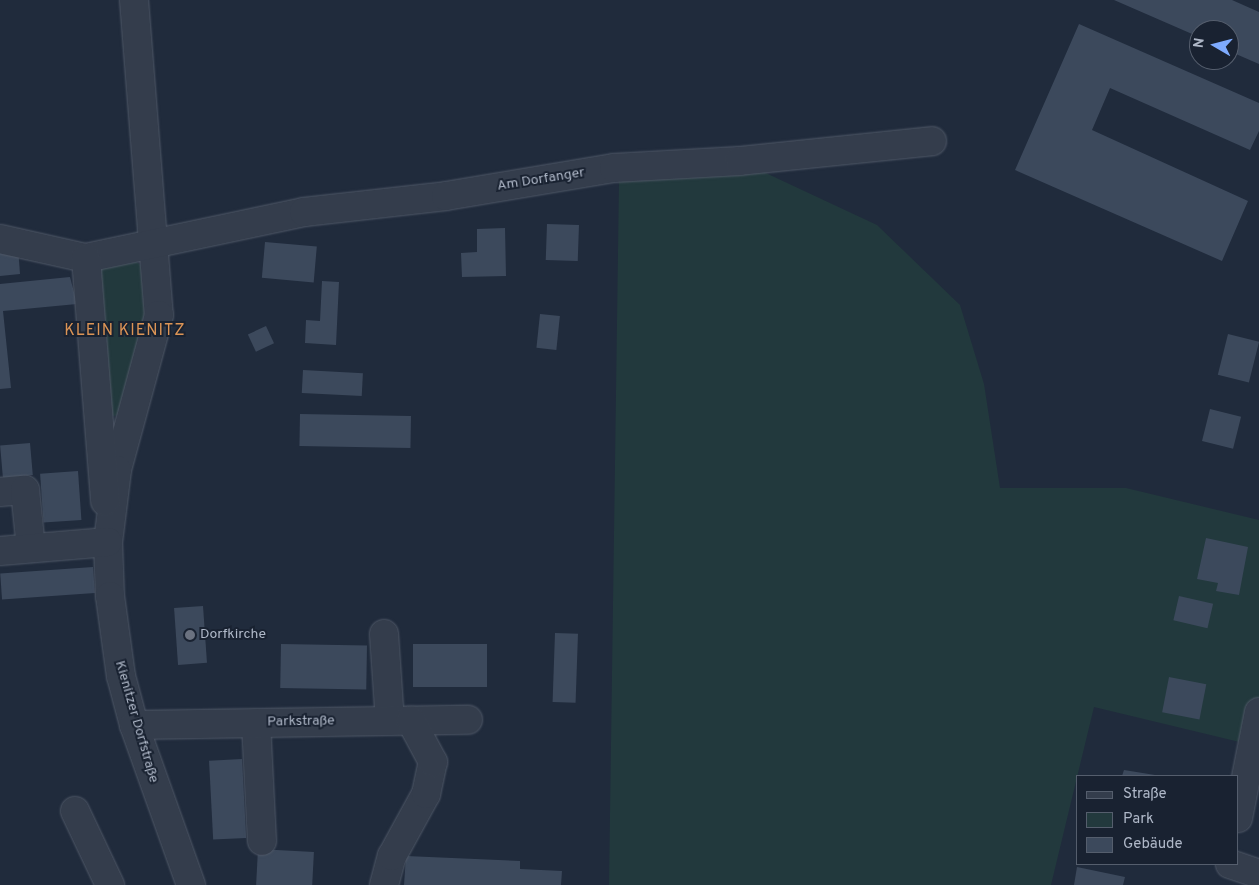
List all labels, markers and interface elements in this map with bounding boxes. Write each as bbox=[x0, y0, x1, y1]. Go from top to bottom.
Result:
north arrow bbox=[1189, 20, 1239, 70]
text: N bbox=[1191, 37, 1209, 49]
street label: Am Dorfanger bbox=[496, 165, 586, 195]
district label: KLEIN KIENITZ bbox=[63, 321, 187, 341]
place label: Dorfkirche bbox=[200, 627, 266, 643]
marker: Dorfkirche bbox=[184, 629, 196, 641]
street label: Kienitzer Dorfstraße bbox=[111, 659, 161, 785]
street label: Parkstraße bbox=[267, 713, 335, 731]
legend bbox=[1076, 775, 1239, 865]
text: Straße bbox=[1123, 785, 1167, 804]
text: Park bbox=[1123, 810, 1154, 829]
text: Gebäude bbox=[1123, 835, 1183, 854]

